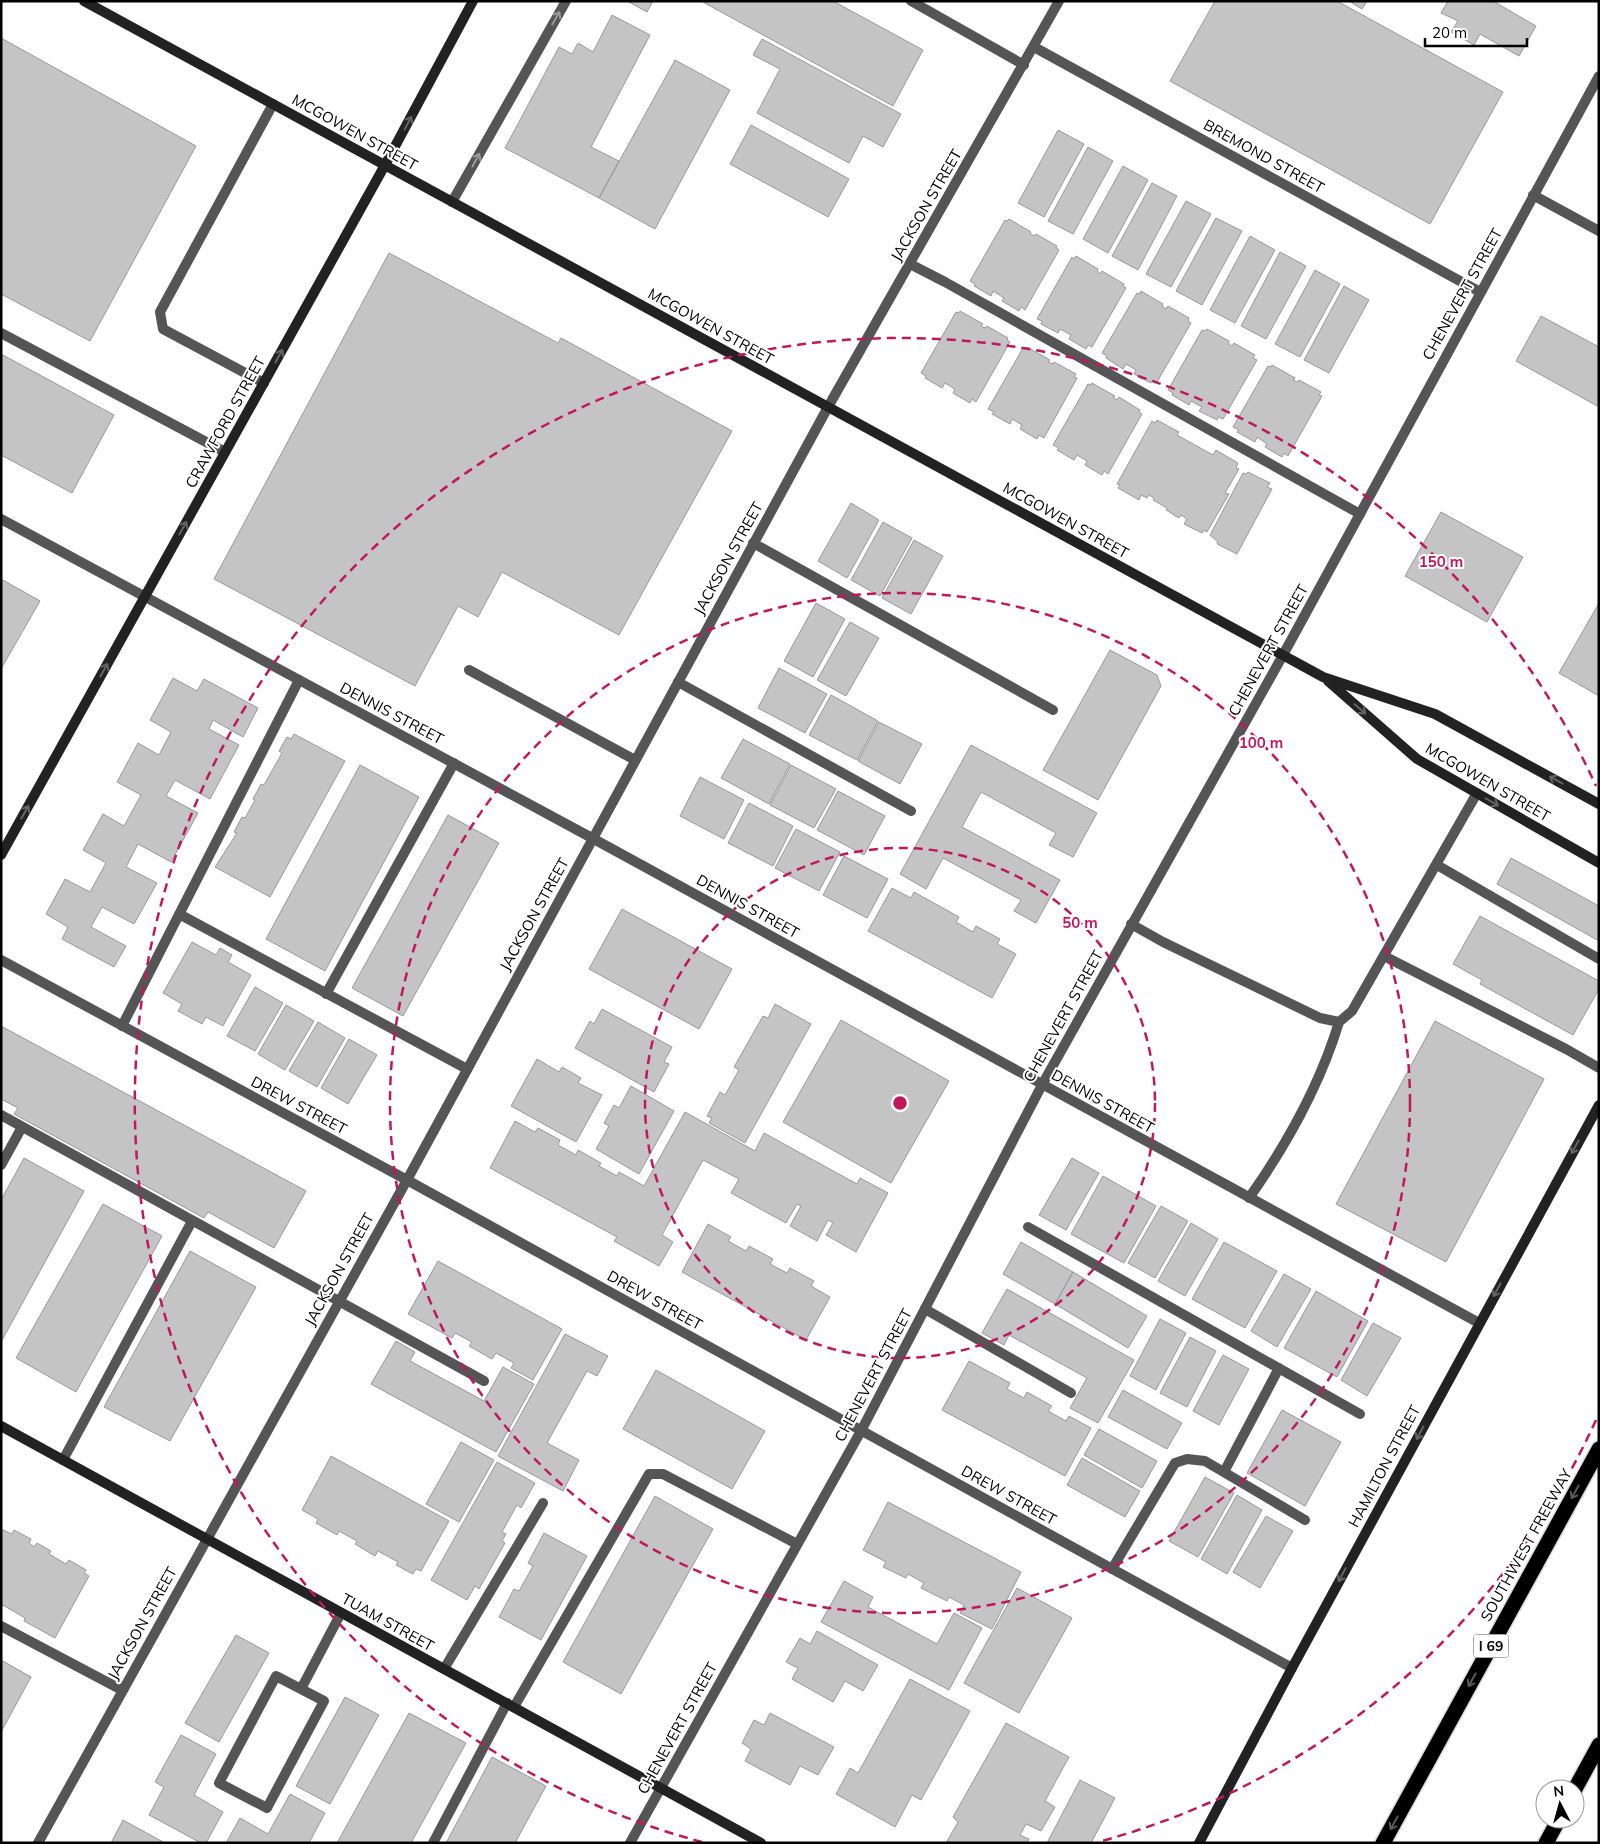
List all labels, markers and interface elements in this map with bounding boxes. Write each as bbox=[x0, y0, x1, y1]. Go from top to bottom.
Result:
one-way arrow bbox=[551, 11, 561, 26]
scale bar bbox=[1425, 15, 1528, 47]
text: 20 m bbox=[1432, 23, 1467, 42]
street label: MCGOWEN STREET bbox=[289, 90, 421, 174]
one-way arrow bbox=[403, 115, 413, 130]
street label: BREMOND STREET bbox=[1200, 115, 1328, 197]
street label: JACKSON STREET bbox=[886, 146, 966, 264]
one-way arrow bbox=[471, 152, 481, 167]
street label: CHENEVERT STREET bbox=[1418, 225, 1506, 363]
street label: MCGOWEN STREET bbox=[645, 284, 777, 368]
one-way arrow bbox=[274, 349, 284, 363]
street label: CRAWFORD STREET bbox=[181, 353, 269, 491]
street label: MCGOWEN STREET bbox=[1000, 478, 1132, 562]
street label: JACKSON STREET bbox=[689, 498, 767, 618]
one-way arrow bbox=[178, 522, 188, 536]
text: 150 m bbox=[1419, 552, 1463, 571]
street label: CHENEVERT STREET bbox=[1224, 581, 1312, 719]
one-way arrow bbox=[99, 663, 109, 678]
street label: DENNIS STREET bbox=[337, 678, 447, 748]
one-way arrow bbox=[1353, 703, 1366, 715]
text: 100 m bbox=[1239, 733, 1283, 752]
street label: MCGOWEN STREET bbox=[1422, 739, 1554, 825]
one-way arrow bbox=[1549, 775, 1564, 784]
one-way arrow bbox=[1485, 798, 1499, 808]
one-way arrow bbox=[20, 805, 30, 820]
street label: JACKSON STREET bbox=[495, 854, 573, 974]
street label: DENNIS STREET bbox=[693, 870, 803, 942]
text: 50 m bbox=[1062, 913, 1098, 932]
street label: CHENEVERT STREET bbox=[1019, 947, 1107, 1085]
street label: DENNIS STREET bbox=[1048, 1065, 1158, 1137]
street label: DREW STREET bbox=[248, 1072, 350, 1138]
centre of rings bbox=[891, 1094, 909, 1112]
one-way arrow bbox=[1570, 1140, 1580, 1154]
street label: JACKSON STREET bbox=[300, 1209, 378, 1329]
street label: DREW STREET bbox=[604, 1266, 706, 1334]
one-way arrow bbox=[1492, 1282, 1501, 1297]
street label: CHENEVERT STREET bbox=[830, 1305, 916, 1445]
street label: HAMILTON STREET bbox=[1344, 1402, 1424, 1530]
one-way arrow bbox=[1414, 1425, 1424, 1439]
street label: DREW STREET bbox=[958, 1461, 1060, 1529]
street label: SOUTHWEST FREEWAY bbox=[1476, 1465, 1576, 1624]
one-way arrow bbox=[1570, 1484, 1580, 1498]
street label: JACKSON STREET bbox=[103, 1563, 181, 1683]
one-way arrow bbox=[1337, 1568, 1347, 1583]
street label: TUAM STREET bbox=[338, 1589, 438, 1655]
road number: I 69 bbox=[1474, 1634, 1508, 1658]
street label: CHENEVERT STREET bbox=[633, 1659, 721, 1797]
one-way arrow bbox=[1467, 1673, 1477, 1688]
north arrow bbox=[1535, 1779, 1585, 1829]
text: N bbox=[1552, 1782, 1565, 1801]
one-way arrow bbox=[1389, 1815, 1398, 1830]

